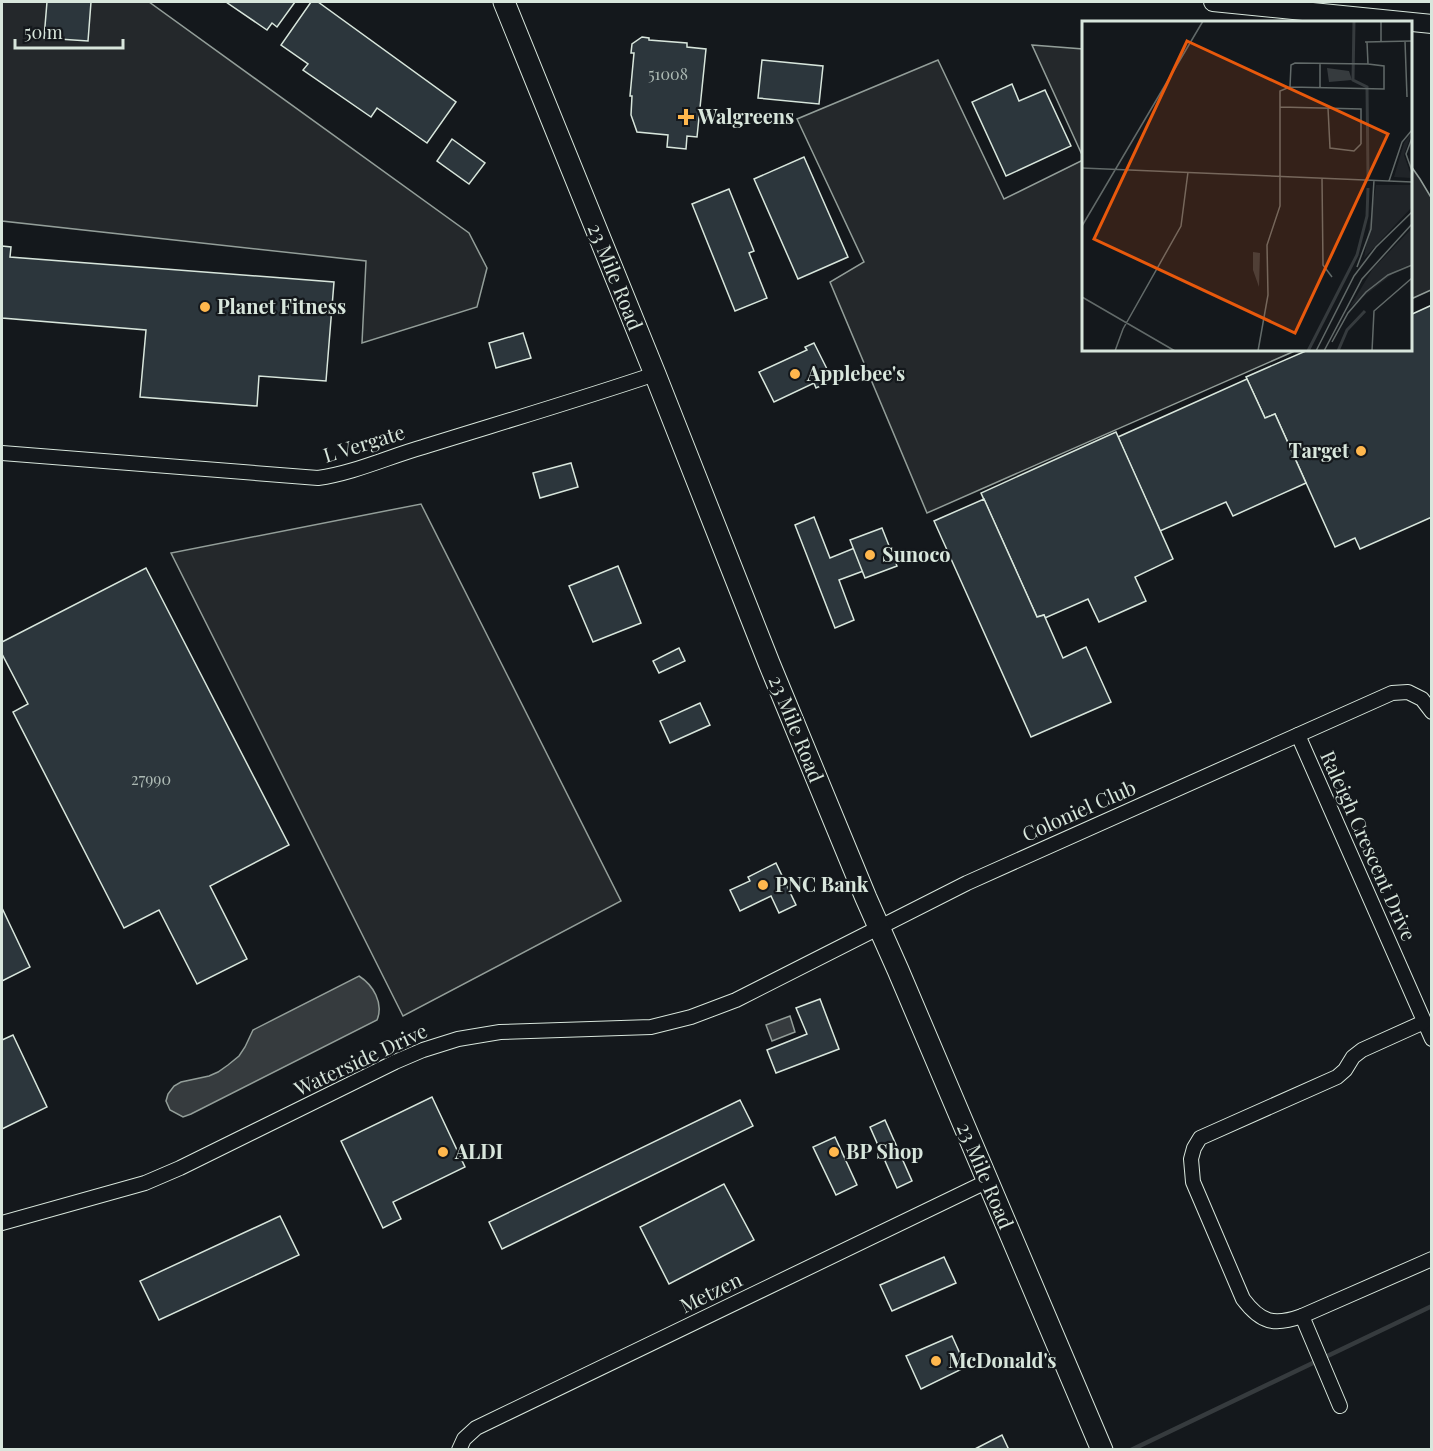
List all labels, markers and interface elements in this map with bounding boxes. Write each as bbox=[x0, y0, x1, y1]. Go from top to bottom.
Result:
scale bar bbox=[15, 12, 123, 50]
text: 50 m bbox=[24, 20, 63, 44]
inset map bbox=[1082, 21, 1412, 351]
house number: 51008 bbox=[648, 63, 688, 84]
place label: Walgreens bbox=[697, 102, 794, 129]
marker: Walgreens bbox=[679, 110, 693, 124]
street label: 23 Mile Road bbox=[583, 219, 650, 334]
place label: Planet Fitness bbox=[217, 292, 346, 319]
marker: Planet Fitness bbox=[198, 300, 212, 314]
place label: Applebee's bbox=[806, 359, 905, 386]
marker: Applebee's bbox=[788, 367, 802, 381]
street label: L Vergate bbox=[319, 417, 408, 468]
place label: Target bbox=[1289, 436, 1350, 463]
marker: Target bbox=[1354, 444, 1368, 458]
place label: Sunoco bbox=[882, 540, 951, 567]
marker: Sunoco bbox=[863, 548, 877, 562]
street label: 23 Mile Road bbox=[764, 671, 831, 786]
street label: Raleigh Crescent Drive bbox=[1315, 746, 1423, 945]
house number: 27990 bbox=[131, 768, 171, 789]
street label: Coloniel Club bbox=[1017, 772, 1140, 847]
place label: PNC Bank bbox=[775, 870, 869, 897]
marker: PNC Bank bbox=[756, 878, 770, 892]
street label: Waterside Drive bbox=[289, 1016, 431, 1102]
street label: 23 Mile Road bbox=[952, 1118, 1021, 1233]
place label: ALDI bbox=[454, 1137, 503, 1164]
place label: BP Shop bbox=[846, 1137, 923, 1164]
marker: ALDI bbox=[436, 1145, 450, 1159]
marker: BP Shop bbox=[827, 1145, 841, 1159]
street label: Metzen bbox=[675, 1265, 746, 1318]
place label: McDonald's bbox=[948, 1346, 1057, 1373]
marker: McDonald's bbox=[929, 1354, 943, 1368]

